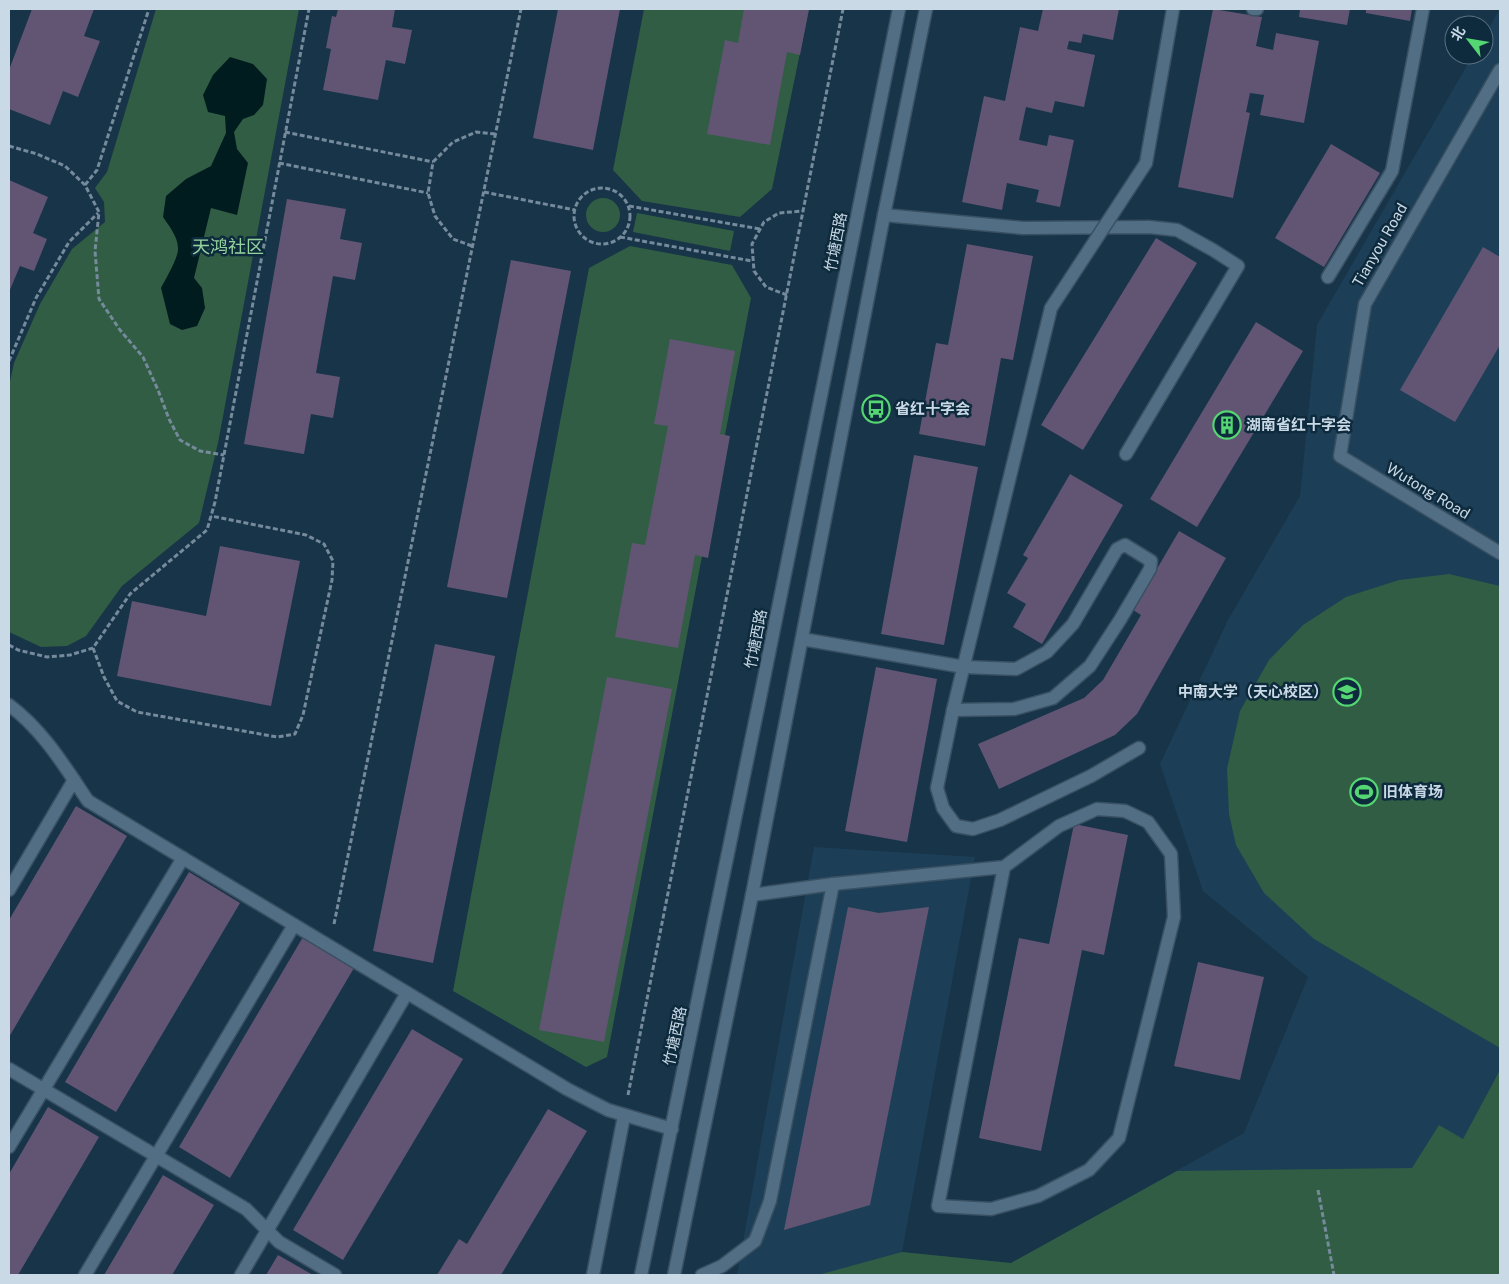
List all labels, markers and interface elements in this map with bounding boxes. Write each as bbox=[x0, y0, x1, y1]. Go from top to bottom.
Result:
north arrow bbox=[1444, 15, 1494, 65]
text: 北 bbox=[1447, 23, 1468, 43]
street label: Tianyou Road bbox=[1349, 200, 1410, 290]
street label: 竹塘西路 bbox=[821, 211, 850, 273]
district label: 天鸿社区 bbox=[192, 236, 264, 257]
bus stop icon: 省红十字会 bbox=[861, 394, 891, 424]
place label: 省红十字会 bbox=[895, 400, 970, 417]
building icon: 湖南省红十字会 bbox=[1212, 410, 1242, 440]
place label: 湖南省红十字会 bbox=[1246, 416, 1351, 433]
street label: Wutong Road bbox=[1383, 459, 1473, 522]
street label: 竹塘西路 bbox=[741, 608, 770, 670]
school or university icon: 中南大学（天心校区） bbox=[1332, 677, 1362, 707]
place label: 中南大学（天心校区） bbox=[1178, 683, 1328, 700]
sports icon: 旧体育场 bbox=[1349, 777, 1379, 807]
place label: 旧体育场 bbox=[1383, 783, 1443, 800]
street label: 竹塘西路 bbox=[660, 1005, 689, 1067]

